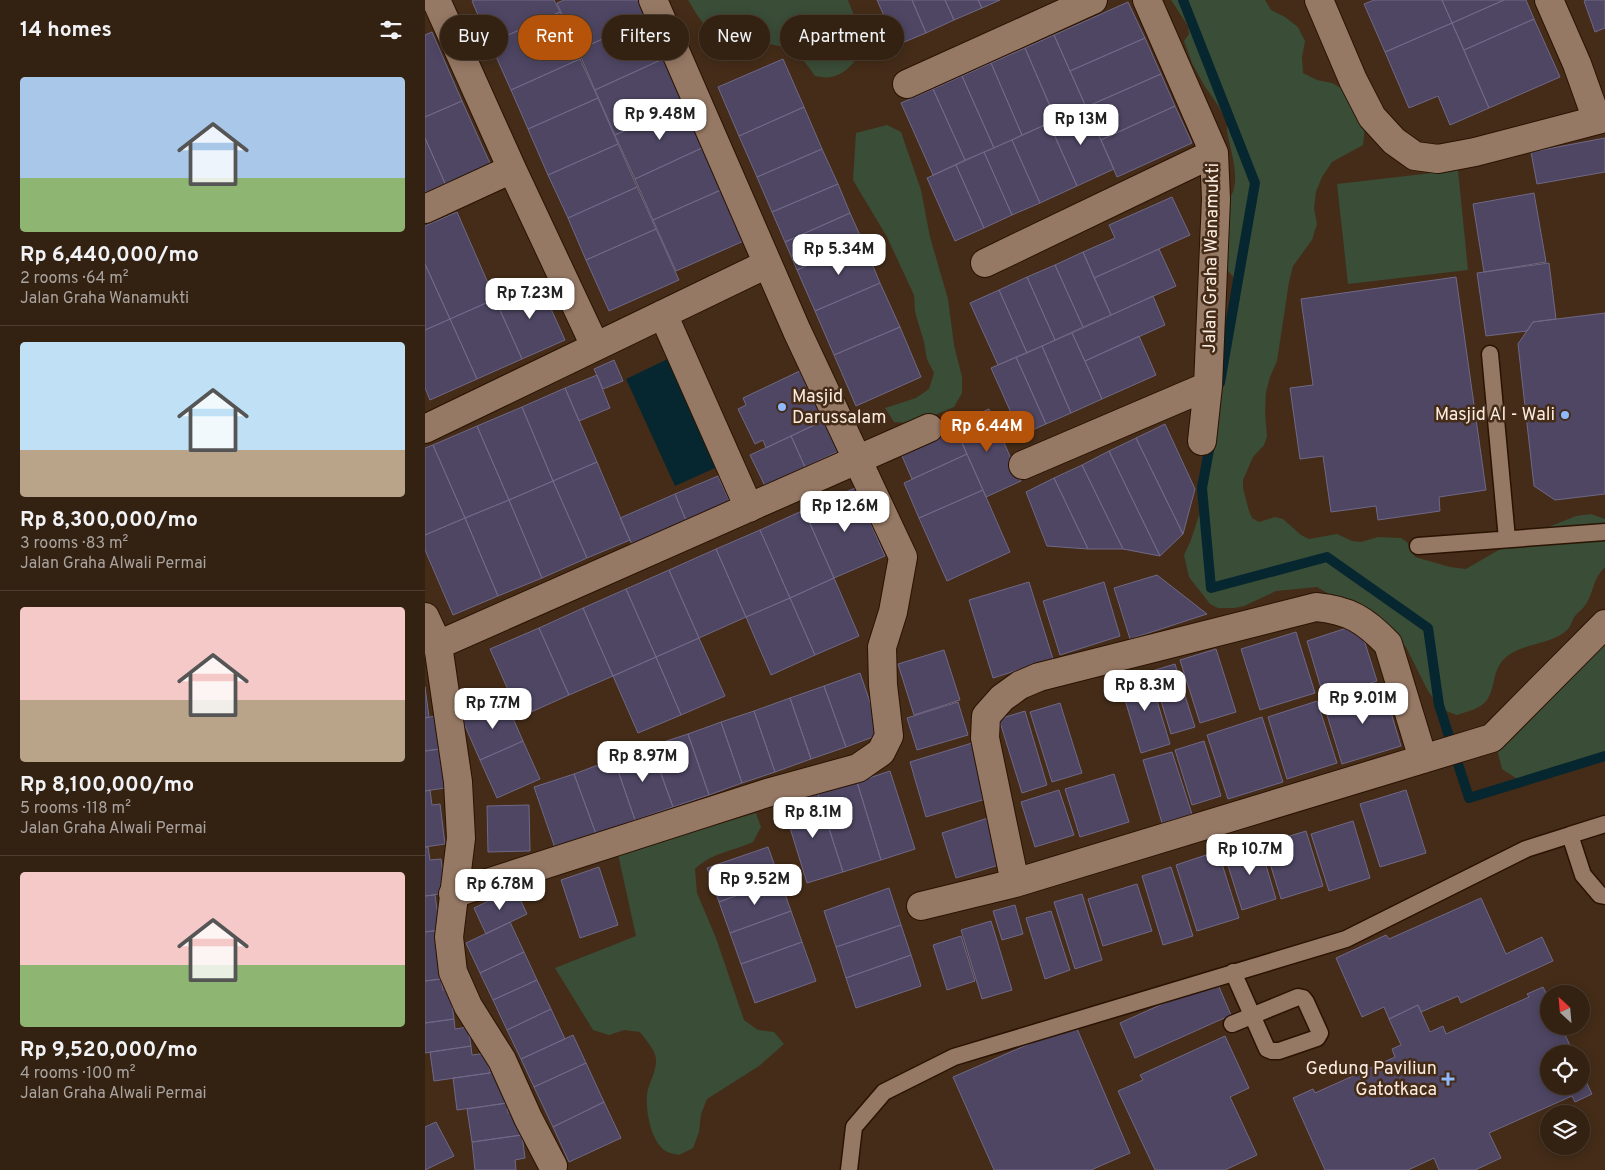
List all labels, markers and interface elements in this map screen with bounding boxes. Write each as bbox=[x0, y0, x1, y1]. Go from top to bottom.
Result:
chip: Buy bbox=[440, 15, 508, 60]
chip: Rent bbox=[518, 15, 592, 60]
chip: Filters bbox=[602, 15, 689, 60]
chip: New bbox=[699, 15, 770, 60]
chip: Apartment bbox=[780, 15, 904, 60]
icon: filters bbox=[377, 16, 405, 44]
text: 14 homes bbox=[20, 17, 112, 44]
pin: Rp 9.48M bbox=[608, 98, 712, 141]
pin: Rp 13M bbox=[1040, 104, 1122, 146]
text: Rp 9.48M bbox=[624, 105, 696, 125]
icon: home bbox=[168, 109, 258, 199]
text: Rp 13M bbox=[1054, 110, 1108, 130]
street label: Jalan Graha Wanamukti bbox=[1199, 163, 1225, 353]
pin: Rp 5.34M bbox=[787, 234, 891, 276]
text: Rp 5.34M bbox=[804, 240, 874, 260]
text: Rp 6,440,000/mo bbox=[20, 242, 199, 269]
text: 2 rooms · 64 m² bbox=[20, 269, 129, 289]
pin: Rp 7.23M bbox=[478, 278, 582, 320]
text: Rp 7.23M bbox=[496, 284, 564, 304]
text: Jalan Graha Wanamukti bbox=[20, 289, 189, 309]
icon: home bbox=[168, 375, 258, 465]
place label: Masjid Darussalam bbox=[792, 386, 886, 430]
marker: Masjid Darussalam bbox=[776, 401, 788, 413]
place label: Masjid Al - Wali bbox=[1435, 404, 1555, 427]
marker: Masjid Al - Wali bbox=[1559, 409, 1571, 421]
pin: Rp 6.44M bbox=[935, 410, 1039, 453]
text: Rp 6.44M bbox=[951, 417, 1023, 437]
pin: Rp 12.6M bbox=[793, 490, 897, 533]
text: Rp 12.6M bbox=[811, 497, 879, 517]
text: Rp 8,300,000/mo bbox=[20, 507, 198, 534]
text: 3 rooms · 83 m² bbox=[20, 534, 128, 554]
text: Jalan Graha Alwali Permai bbox=[20, 554, 207, 574]
icon: home bbox=[168, 640, 258, 730]
pin: Rp 8.3M bbox=[1099, 670, 1191, 712]
text: Rp 8.3M bbox=[1115, 676, 1175, 696]
pin: Rp 9.01M bbox=[1311, 682, 1415, 725]
pin: Rp 7.7M bbox=[447, 688, 539, 730]
text: Rp 9.01M bbox=[1329, 689, 1397, 709]
text: Rp 7.7M bbox=[466, 694, 520, 714]
pin: Rp 8.97M bbox=[591, 740, 695, 783]
text: Rp 8.97M bbox=[609, 747, 677, 767]
text: Rp 8,100,000/mo bbox=[20, 772, 194, 799]
pin: Rp 8.1M bbox=[767, 796, 859, 839]
text: 5 rooms · 118 m² bbox=[20, 799, 131, 819]
text: Rp 8.1M bbox=[784, 803, 842, 823]
text: Jalan Graha Alwali Permai bbox=[20, 819, 207, 839]
pin: Rp 10.7M bbox=[1198, 834, 1302, 876]
text: Rp 10.7M bbox=[1217, 840, 1283, 860]
pin: Rp 9.52M bbox=[703, 864, 807, 906]
pin: Rp 6.78M bbox=[448, 868, 552, 911]
text: Rp 9.52M bbox=[720, 870, 790, 890]
text: Rp 6.78M bbox=[466, 875, 534, 895]
icon: home bbox=[168, 905, 258, 995]
north arrow bbox=[1540, 985, 1590, 1035]
map controls bbox=[1540, 985, 1590, 1155]
text: Rp 9,520,000/mo bbox=[20, 1037, 198, 1064]
button: locate bbox=[1540, 1045, 1590, 1095]
place label: Gedung Paviliun Gatotkaca bbox=[1306, 1058, 1437, 1102]
text: 4 rooms · 100 m² bbox=[20, 1064, 136, 1084]
marker: Gedung Paviliun Gatotkaca bbox=[1441, 1072, 1455, 1086]
text: Jalan Graha Alwali Permai bbox=[20, 1084, 207, 1104]
button: layers bbox=[1540, 1105, 1590, 1155]

